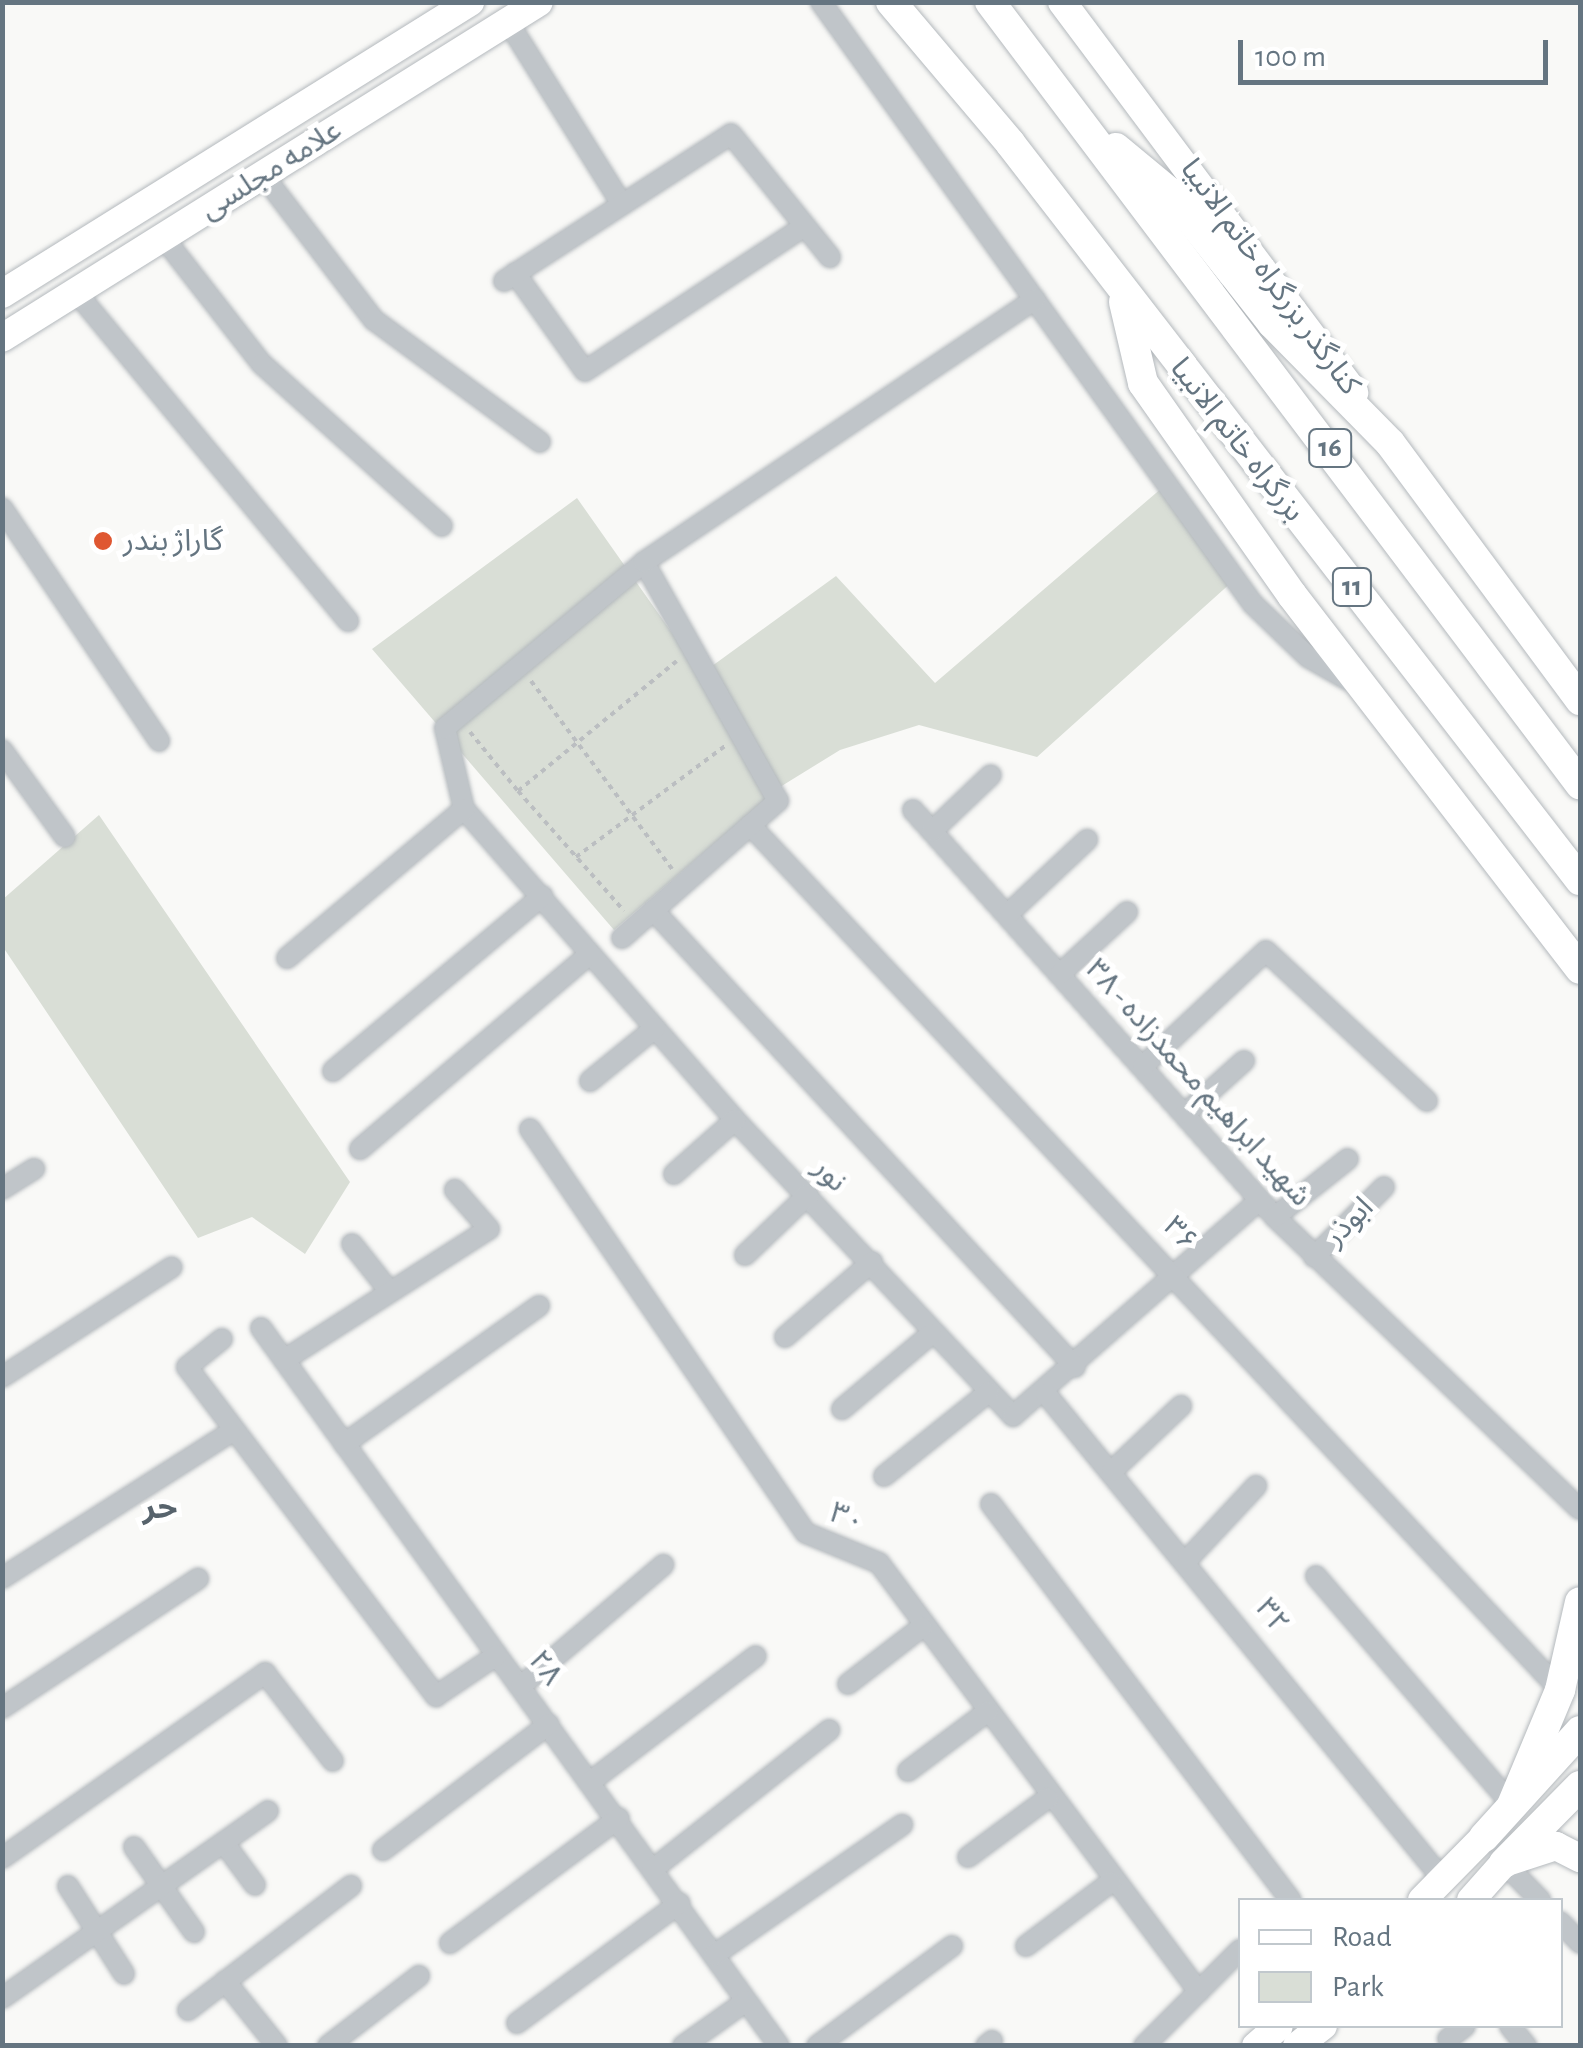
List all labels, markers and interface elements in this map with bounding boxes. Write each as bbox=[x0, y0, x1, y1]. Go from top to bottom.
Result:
scale bar bbox=[1243, 20, 1553, 82]
text: 100 m bbox=[1255, 42, 1326, 72]
street label: علامه مجلسی bbox=[194, 112, 348, 228]
street label: کنارگذر بزرگراه خاتم الانبیا bbox=[1172, 152, 1368, 402]
street label: بزرگراه خاتم الانبیا bbox=[1162, 351, 1312, 529]
road number: 16 bbox=[1308, 425, 1352, 471]
place label: گاراژ بندر bbox=[123, 523, 223, 559]
marker: گاراژ بندر bbox=[92, 530, 114, 552]
road number: 11 bbox=[1330, 564, 1374, 610]
street label: شهید ابراهیم محمدزاده - ۳۸ bbox=[1078, 952, 1318, 1214]
street label: نور bbox=[806, 1151, 854, 1199]
street label: ابوذر bbox=[1317, 1190, 1381, 1254]
street label: ۳۶ bbox=[1155, 1209, 1205, 1259]
district label: حر bbox=[143, 1489, 177, 1527]
street label: ۳۰ bbox=[824, 1495, 870, 1541]
street label: ۳۲ bbox=[1247, 1591, 1297, 1641]
street label: ۲۸ bbox=[520, 1643, 570, 1693]
legend bbox=[1238, 1898, 1563, 2028]
text: Road bbox=[1332, 1922, 1392, 1952]
text: Park bbox=[1332, 1972, 1384, 2002]

